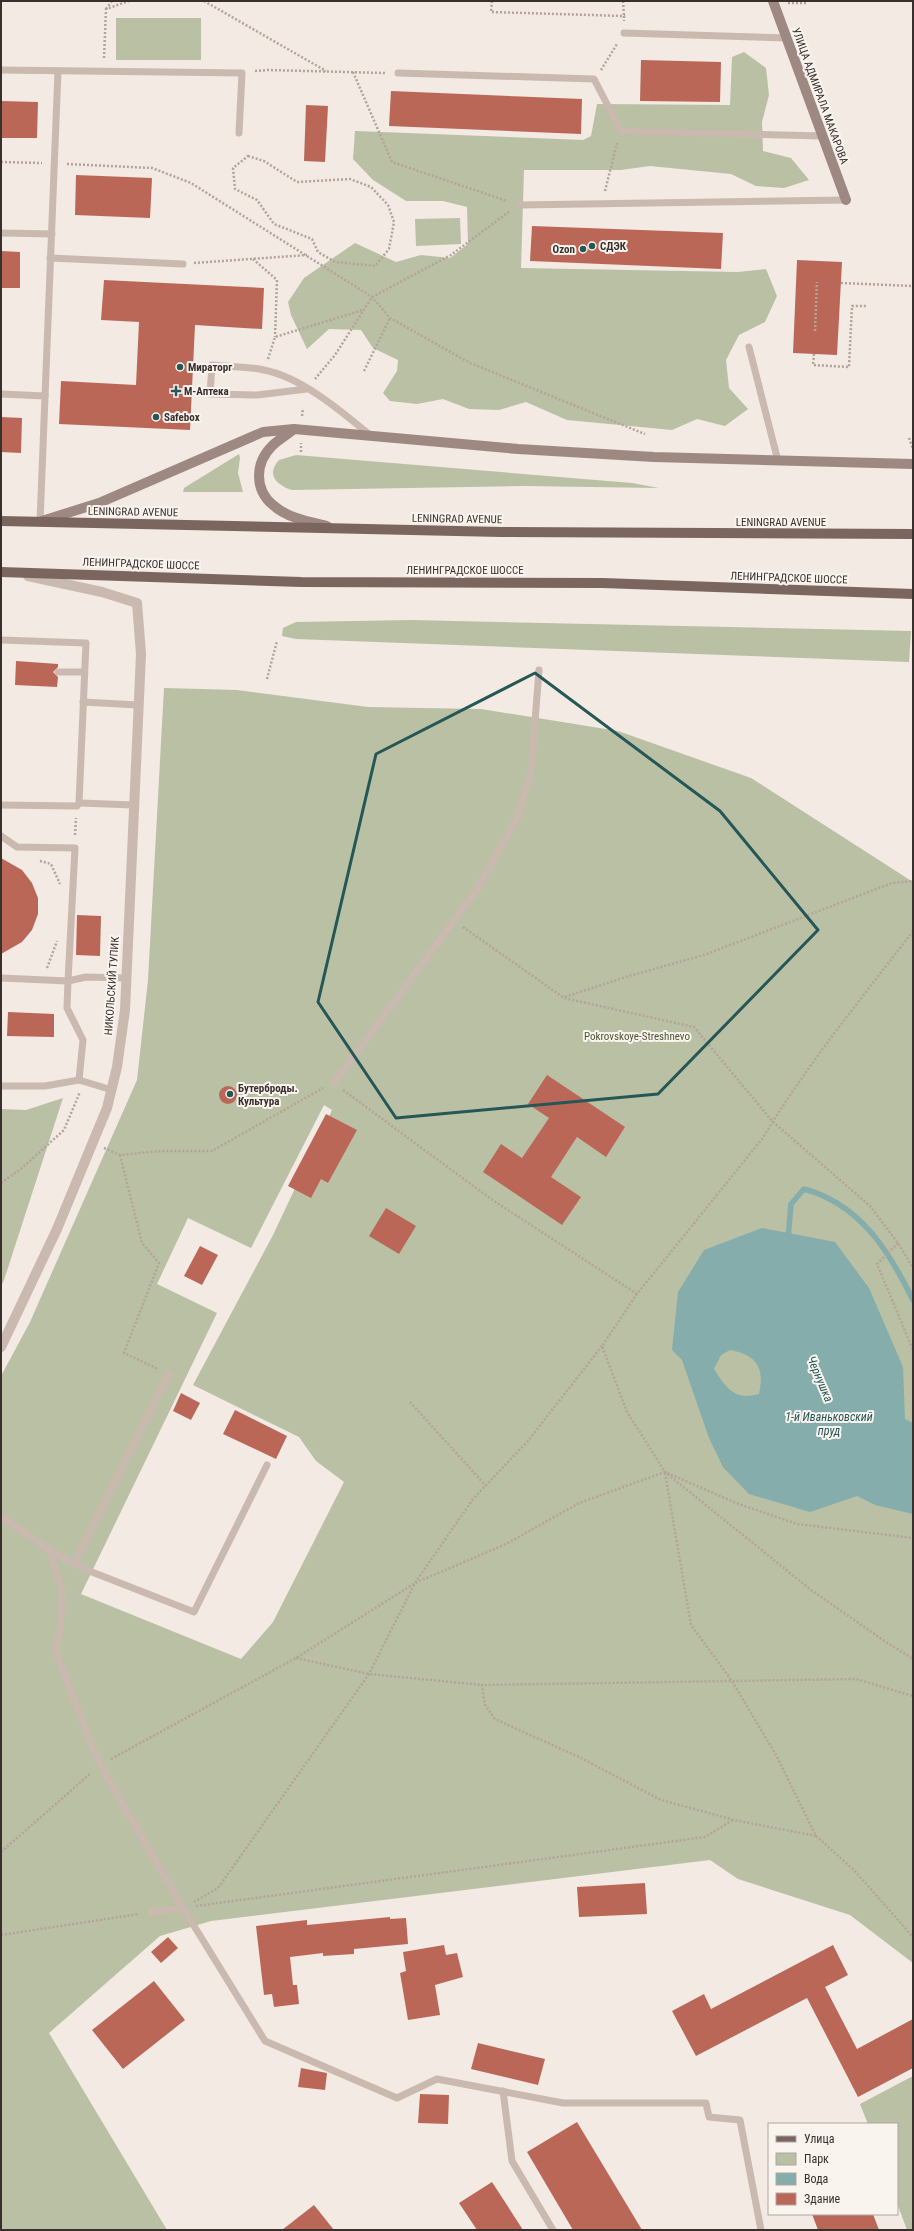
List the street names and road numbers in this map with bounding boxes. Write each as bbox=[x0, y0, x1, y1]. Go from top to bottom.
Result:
street label: УЛИЦА АДМИРАЛА МАКАРОВА bbox=[789, 26, 851, 166]
street label: LENINGRAD AVENUE bbox=[88, 505, 179, 519]
street label: LENINGRAD AVENUE bbox=[412, 512, 503, 526]
street label: LENINGRAD AVENUE bbox=[736, 516, 827, 529]
street label: ЛЕНИНГРАДСКОЕ ШОССЕ bbox=[82, 555, 200, 573]
street label: ЛЕНИНГРАДСКОЕ ШОССЕ bbox=[406, 564, 524, 577]
street label: ЛЕНИНГРАДСКОЕ ШОССЕ bbox=[730, 569, 848, 587]
street label: НИКОЛЬСКИЙ ТУПИК bbox=[102, 935, 122, 1036]

